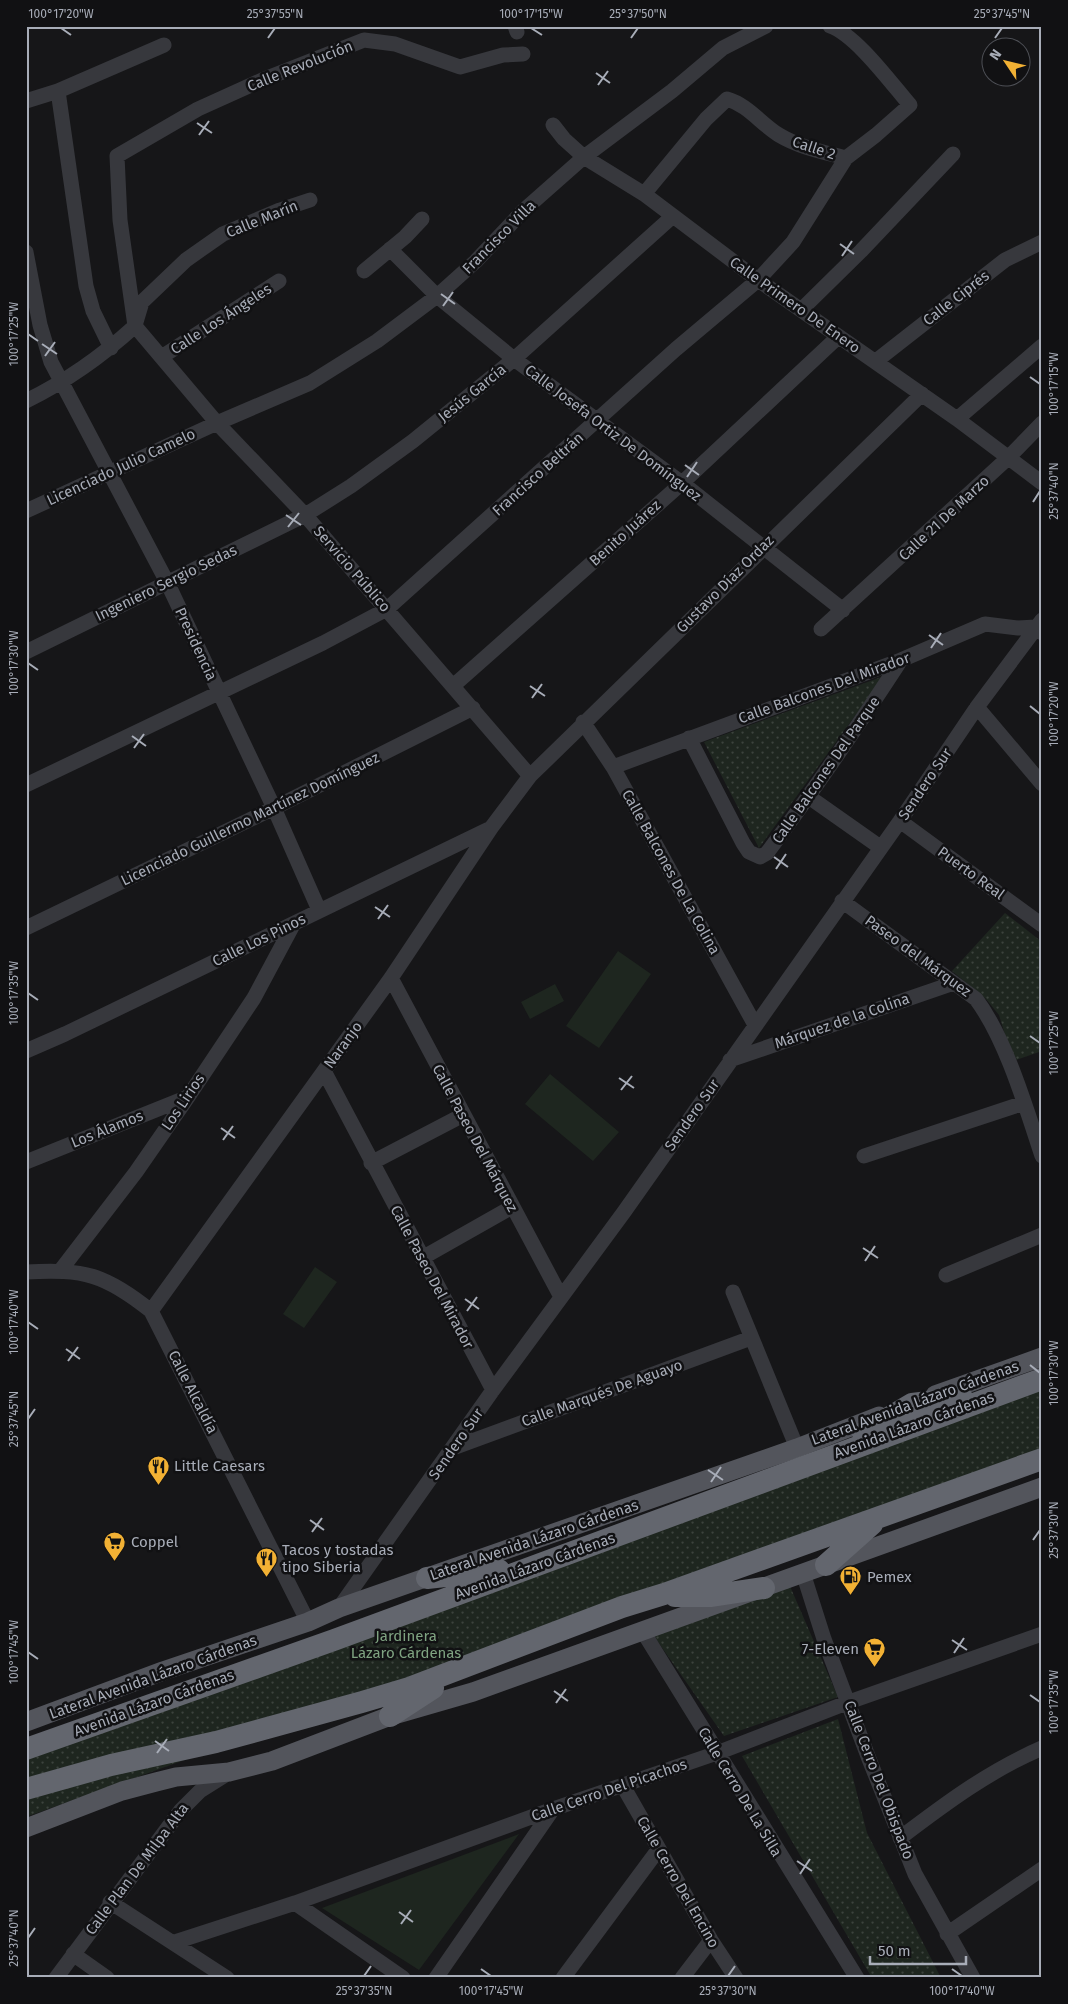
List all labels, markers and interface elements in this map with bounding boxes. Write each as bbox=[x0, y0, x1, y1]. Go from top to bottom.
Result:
text: 100°17'20"W bbox=[28, 7, 94, 21]
text: 25°37'55"N bbox=[247, 7, 303, 21]
text: 100°17'15"W bbox=[499, 7, 563, 21]
text: 25°37'50"N bbox=[609, 7, 667, 21]
text: 25°37'45"N bbox=[974, 7, 1030, 21]
street label: Calle Revolución bbox=[245, 37, 355, 95]
north arrow bbox=[980, 38, 1030, 88]
text: N bbox=[986, 46, 1005, 64]
street label: Calle 2 bbox=[790, 133, 838, 163]
street label: Calle Marín bbox=[224, 196, 300, 242]
street label: Francisco Villa bbox=[459, 197, 539, 277]
street label: Calle Primero De Enero bbox=[726, 253, 864, 357]
street label: Calle Ciprés bbox=[919, 267, 993, 329]
street label: Calle Los Ángeles bbox=[167, 280, 275, 358]
text: 100°17'25"W bbox=[7, 302, 21, 366]
text: 100°17'15"W bbox=[1047, 352, 1061, 416]
street label: Jesús García bbox=[434, 360, 510, 426]
street label: Calle Josefa Ortiz De Domínguez bbox=[521, 361, 705, 505]
street label: Licenciado Julio Camelo bbox=[44, 425, 198, 509]
street label: Francisco Beltrán bbox=[489, 428, 587, 520]
text: 25°37'40"N bbox=[1047, 462, 1061, 520]
street label: Calle 21 De Marzo bbox=[895, 471, 993, 565]
street label: Benito Juárez bbox=[586, 496, 665, 570]
street label: Servicio Público bbox=[310, 522, 394, 616]
street label: Gustavo Díaz Ordaz bbox=[672, 531, 778, 637]
street label: Ingeniero Sergio Sedas bbox=[92, 541, 240, 625]
street label: Presidencia bbox=[171, 605, 221, 683]
text: 100°17'30"W bbox=[7, 630, 21, 696]
street label: Calle Balcones Del Mirador bbox=[736, 648, 912, 727]
text: 100°17'20"W bbox=[1047, 681, 1061, 747]
street label: Calle Balcones Del Parque bbox=[768, 693, 884, 847]
street label: Sendero Sur bbox=[894, 744, 956, 823]
street label: Licenciado Guillermo Martínez Domínguez bbox=[118, 748, 383, 890]
street label: Calle Balcones De La Colina bbox=[618, 786, 724, 958]
street label: Puerto Real bbox=[934, 843, 1008, 904]
street label: Calle Los Pinos bbox=[209, 910, 309, 970]
street label: Paseo del Márquez bbox=[861, 911, 975, 1001]
text: 100°17'35"W bbox=[7, 961, 21, 1025]
street label: Márquez de la Colina bbox=[772, 989, 912, 1053]
text: 100°17'25"W bbox=[1047, 1011, 1061, 1075]
street label: Naranjo bbox=[320, 1018, 366, 1072]
street label: Calle Paseo Del Márquez bbox=[428, 1061, 522, 1215]
street label: Los Lirios bbox=[158, 1070, 208, 1134]
street label: Sendero Sur bbox=[661, 1076, 723, 1154]
street label: Los Álamos bbox=[68, 1106, 146, 1152]
street label: Calle Paseo Del Mirador bbox=[386, 1202, 478, 1352]
text: 100°17'40"W bbox=[7, 1289, 21, 1355]
text: 100°17'30"W bbox=[1047, 1340, 1061, 1406]
street label: Calle Alcaldía bbox=[164, 1347, 222, 1437]
street label: Calle Marqués De Aguayo bbox=[519, 1355, 685, 1431]
street label: Lateral Avenida Lázaro Cárdenas bbox=[809, 1357, 1021, 1449]
street label: Avenida Lázaro Cárdenas bbox=[832, 1388, 996, 1462]
text: 25°37'45"N bbox=[7, 1391, 21, 1447]
street label: Sendero Sur bbox=[425, 1405, 487, 1483]
restaurant icon: Little Caesars bbox=[146, 1454, 170, 1485]
place label: Little Caesars bbox=[174, 1457, 265, 1475]
street label: Lateral Avenida Lázaro Cárdenas bbox=[427, 1496, 641, 1584]
text: 25°37'30"N bbox=[1047, 1501, 1061, 1559]
street label: Avenida Lázaro Cárdenas bbox=[453, 1529, 617, 1603]
supermarket icon: Coppel bbox=[103, 1530, 127, 1561]
place label: Coppel bbox=[131, 1533, 179, 1551]
place label: Tacos y tostadas tipo Siberia bbox=[282, 1541, 394, 1576]
restaurant icon: Tacos y tostadas tipo Siberia bbox=[254, 1547, 278, 1578]
fuel station icon: Pemex bbox=[839, 1565, 863, 1596]
place label: Pemex bbox=[867, 1568, 912, 1586]
text: 100°17'45"W bbox=[7, 1620, 21, 1684]
park label: Jardinera Lázaro Cárdenas bbox=[351, 1627, 461, 1662]
street label: Lateral Avenida Lázaro Cárdenas bbox=[47, 1631, 259, 1723]
supermarket icon: 7-Eleven bbox=[863, 1637, 887, 1668]
place label: 7-Eleven bbox=[802, 1640, 859, 1658]
street label: Avenida Lázaro Cárdenas bbox=[72, 1666, 236, 1740]
text: 100°17'35"W bbox=[1047, 1670, 1061, 1734]
street label: Calle Cerro Del Obispado bbox=[840, 1698, 918, 1862]
street label: Calle Cerro De La Silla bbox=[694, 1724, 786, 1860]
street label: Calle Cerro Del Picachos bbox=[529, 1755, 689, 1825]
street label: Calle Plan De Milpa Alta bbox=[82, 1800, 192, 1938]
street label: Calle Cerro Del Encino bbox=[633, 1813, 723, 1951]
text: 25°37'40"N bbox=[7, 1909, 21, 1967]
scale bar bbox=[870, 1934, 967, 1966]
text: 50 m bbox=[878, 1942, 911, 1960]
text: 25°37'35"N bbox=[336, 1984, 392, 1998]
text: 100°17'45"W bbox=[459, 1984, 523, 1998]
text: 25°37'30"N bbox=[699, 1984, 757, 1998]
text: 100°17'40"W bbox=[929, 1984, 995, 1998]

